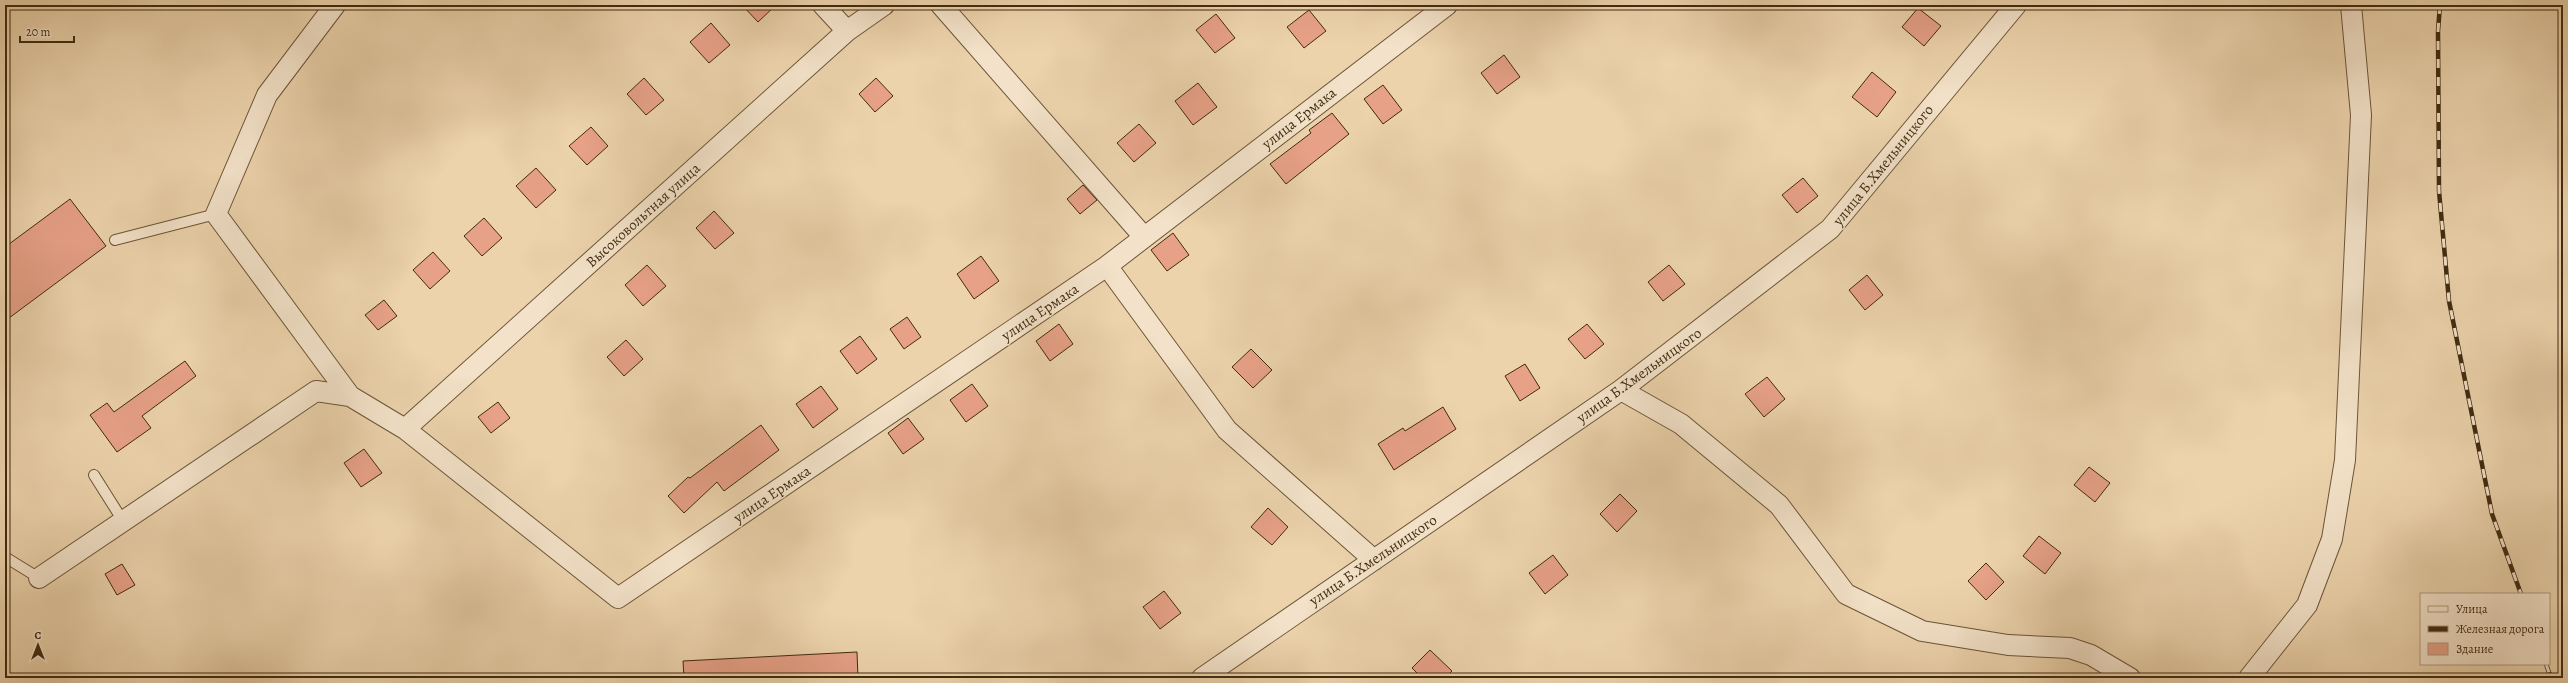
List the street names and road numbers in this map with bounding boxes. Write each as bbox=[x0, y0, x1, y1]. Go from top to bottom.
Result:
street label: улица Ермака bbox=[1257, 83, 1340, 154]
street label: улица Б.Хмельницкого bbox=[1827, 100, 1938, 230]
street label: Высоковольтная улица bbox=[582, 158, 704, 272]
street label: улица Ермака bbox=[997, 279, 1083, 346]
street label: улица Б.Хмельницкого bbox=[1572, 323, 1706, 428]
street label: улица Ермака bbox=[729, 461, 815, 528]
street label: улица Б.Хмельницкого bbox=[1304, 510, 1441, 611]

